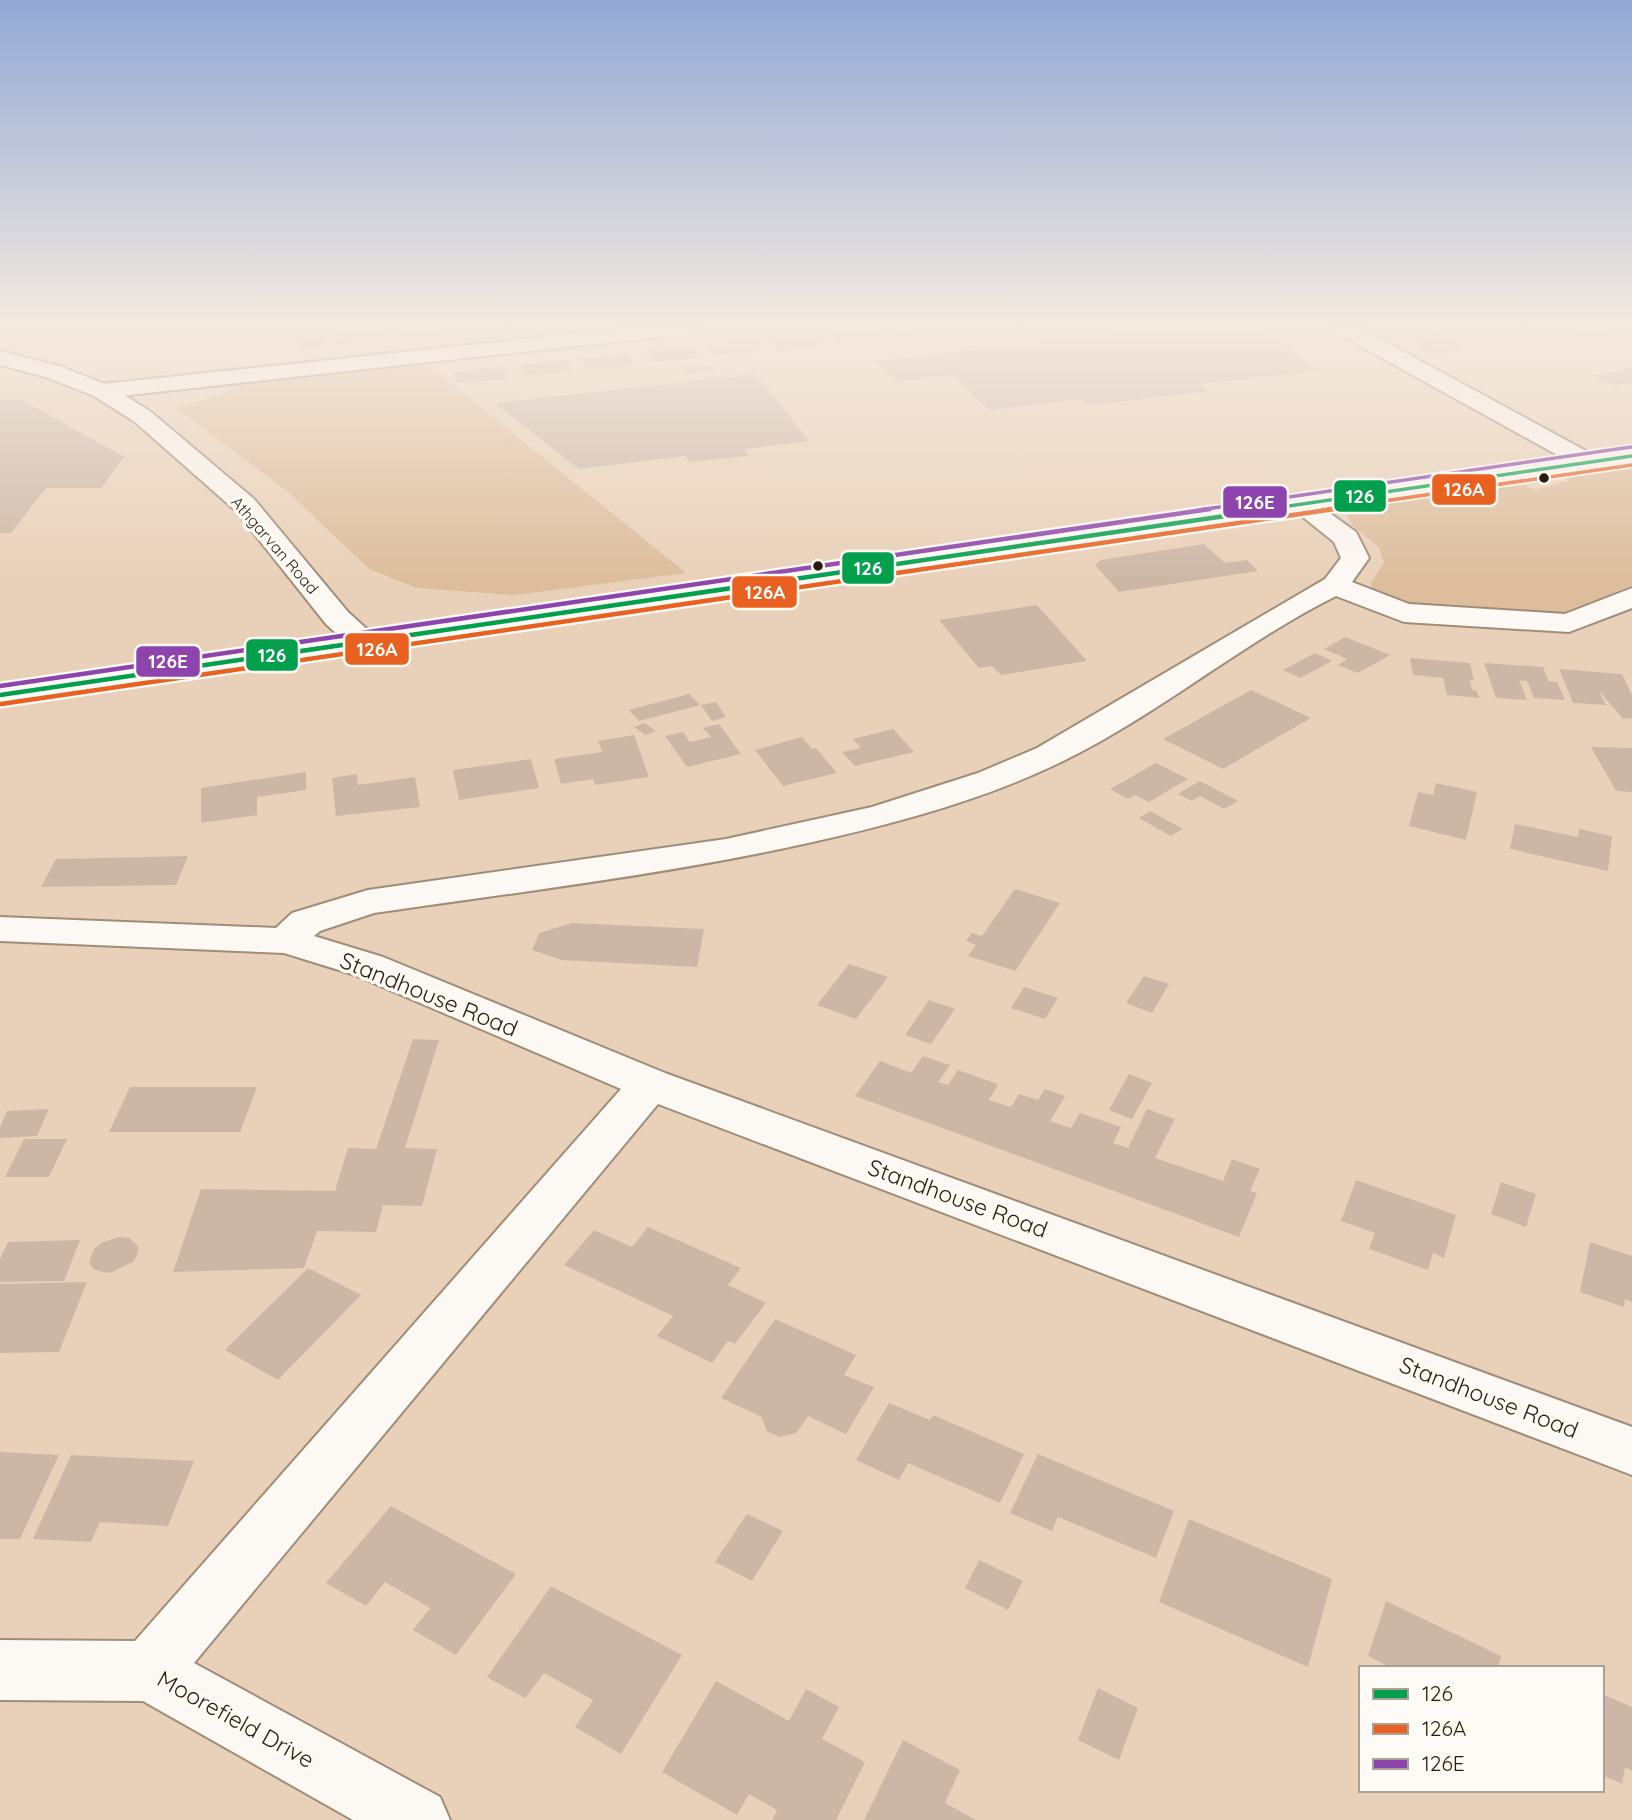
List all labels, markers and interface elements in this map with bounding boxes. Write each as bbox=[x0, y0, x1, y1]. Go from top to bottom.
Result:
unlabelled marker bbox=[1537, 471, 1551, 485]
line badge: 126A bbox=[1431, 473, 1497, 506]
text: 126A bbox=[1444, 477, 1484, 501]
line badge: 126 bbox=[1333, 479, 1387, 513]
text: 126 bbox=[1346, 484, 1374, 508]
line badge: 126E bbox=[1222, 485, 1288, 519]
text: 126E bbox=[1235, 490, 1275, 514]
street label: Athgarvan Road bbox=[227, 492, 323, 598]
line badge: 126 bbox=[841, 551, 895, 585]
text: 126 bbox=[854, 556, 882, 580]
unlabelled marker bbox=[811, 559, 825, 573]
line badge: 126A bbox=[731, 575, 798, 609]
text: 126A bbox=[745, 580, 785, 604]
line badge: 126A bbox=[344, 632, 410, 666]
text: 126A bbox=[357, 637, 397, 661]
line badge: 126 bbox=[245, 638, 299, 672]
text: 126 bbox=[258, 643, 286, 667]
line badge: 126E bbox=[135, 645, 201, 678]
text: 126E bbox=[148, 649, 188, 673]
street label: Standhouse Road bbox=[336, 945, 522, 1043]
street label: Standhouse Road bbox=[864, 1152, 1052, 1244]
street label: Standhouse Road bbox=[1396, 1350, 1582, 1444]
street label: Moorefield Drive bbox=[152, 1664, 320, 1774]
legend bbox=[1359, 1666, 1604, 1792]
text: 126 bbox=[1422, 1680, 1453, 1706]
text: 126A bbox=[1422, 1715, 1466, 1741]
text: 126E bbox=[1422, 1750, 1465, 1776]

